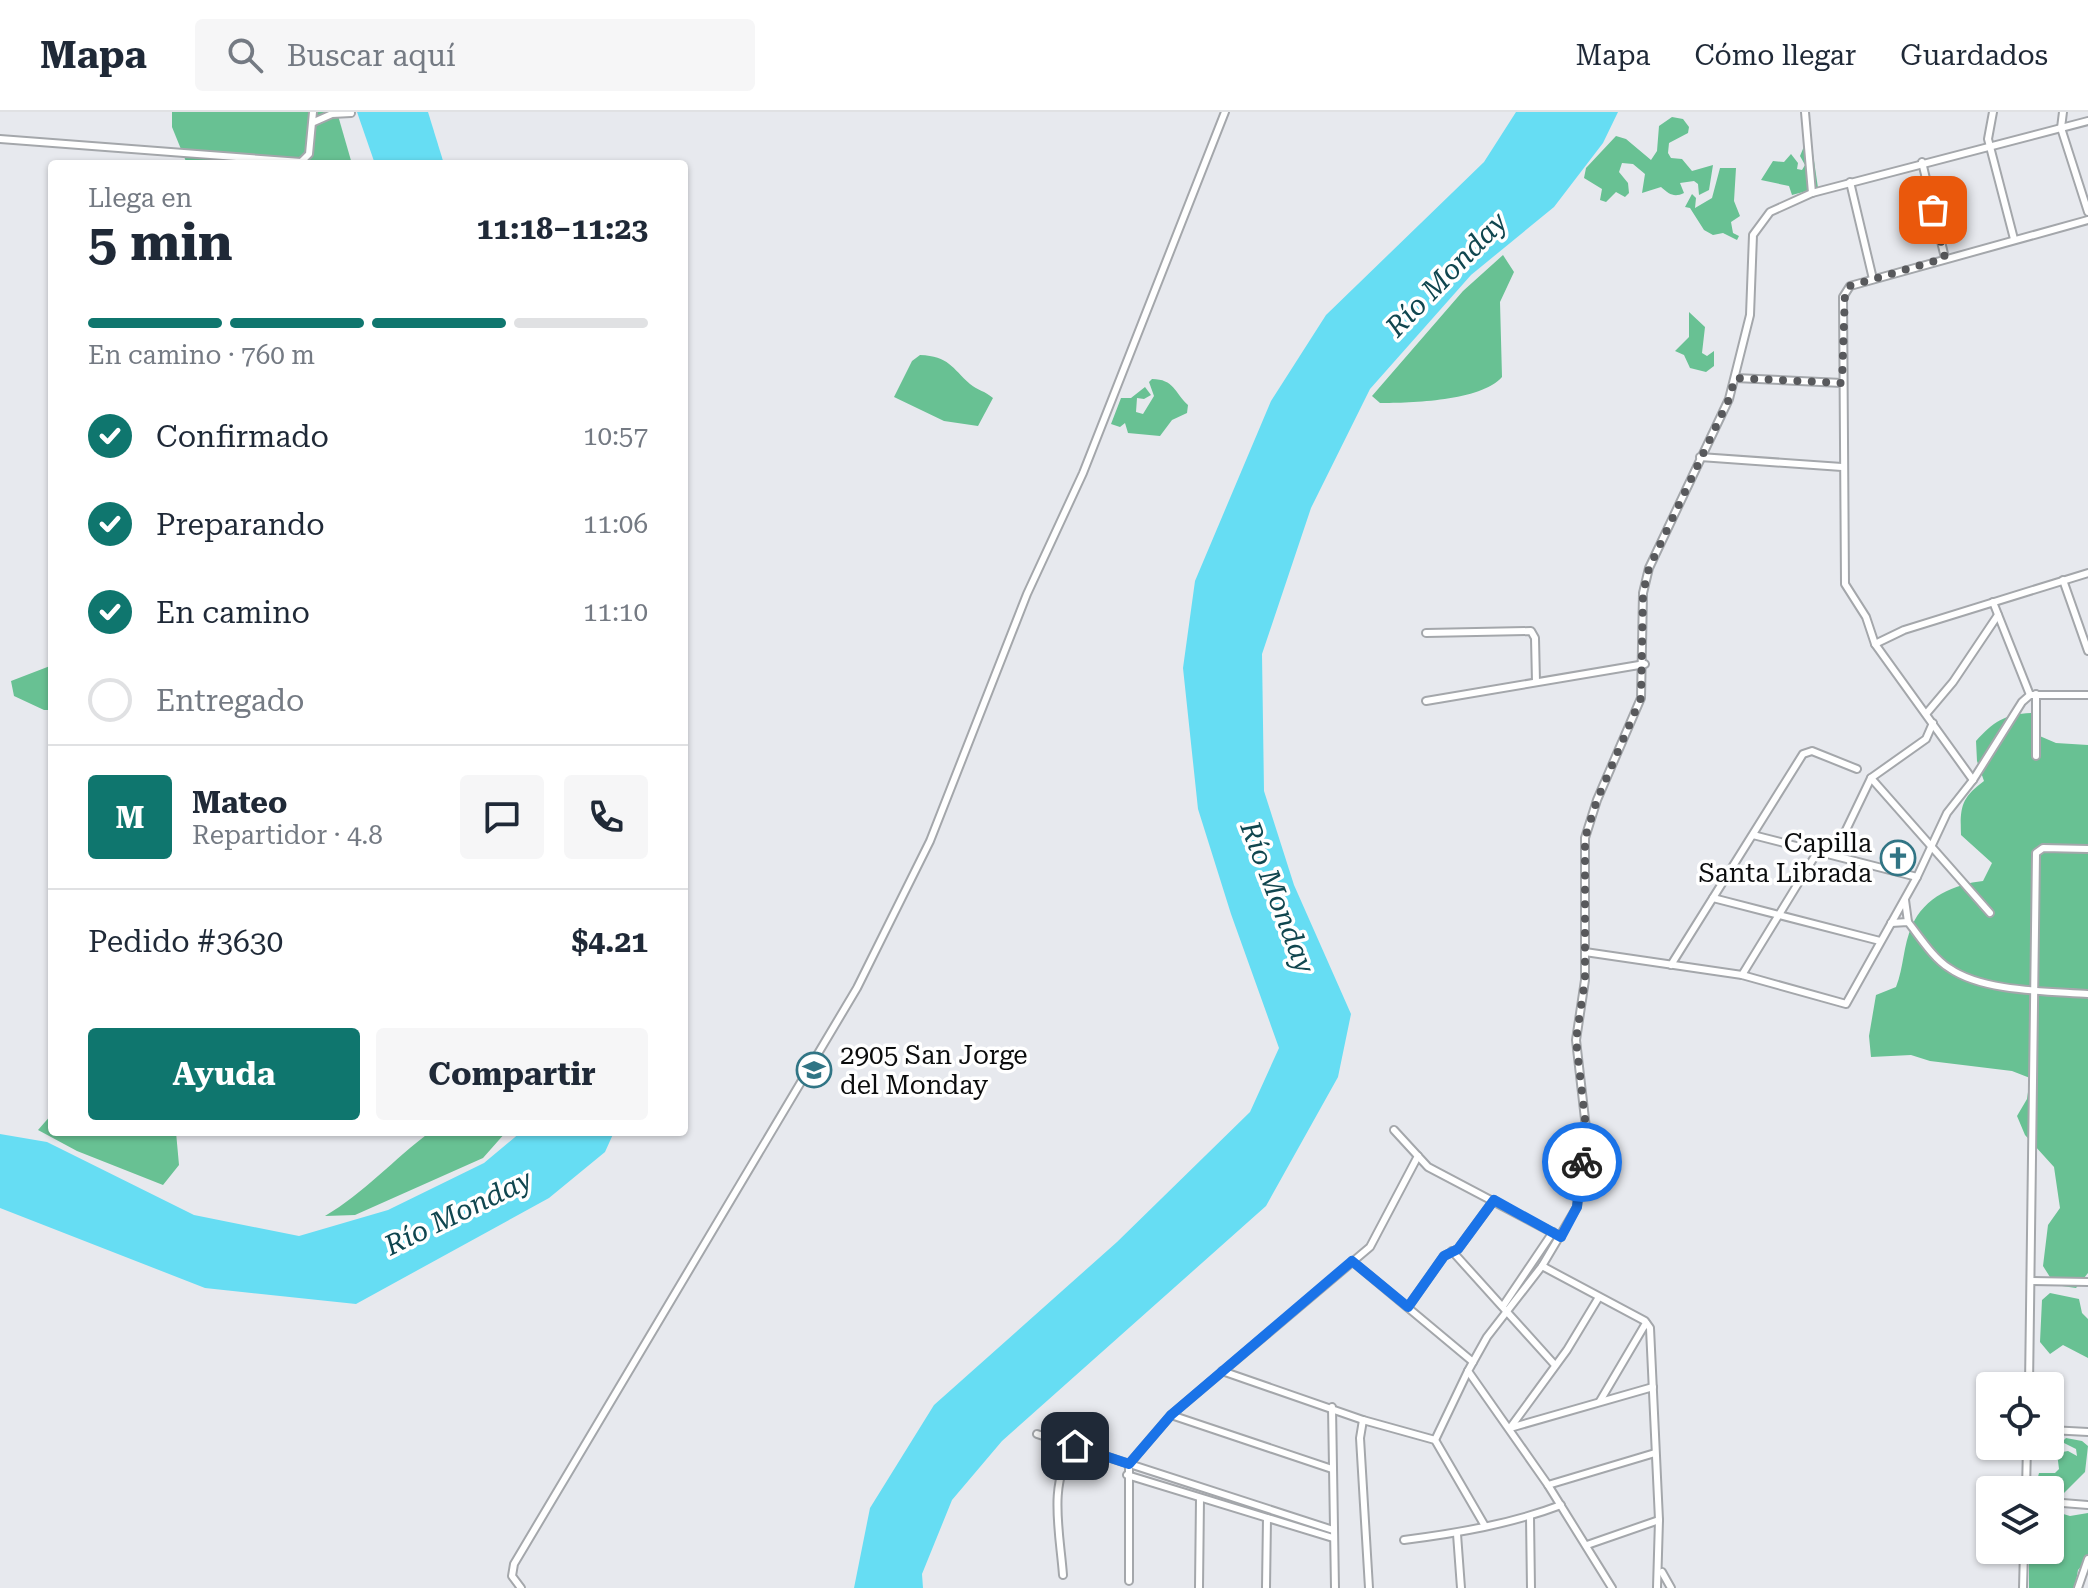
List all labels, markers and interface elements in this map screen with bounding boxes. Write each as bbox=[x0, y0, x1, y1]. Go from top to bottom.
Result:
search box bbox=[195, 19, 755, 91]
text: Mapa bbox=[40, 33, 147, 77]
icon: search bbox=[223, 33, 267, 77]
text: Buscar aquí bbox=[287, 38, 456, 73]
text: Mapa bbox=[1576, 39, 1650, 72]
text: Cómo llegar bbox=[1694, 39, 1856, 72]
text: Guardados bbox=[1900, 39, 2048, 72]
pin bbox=[1899, 176, 1967, 244]
text: Llega en bbox=[88, 183, 192, 213]
icon: bag bbox=[1911, 188, 1955, 232]
water label: Río Monday bbox=[1378, 205, 1514, 344]
text: 11:18–11:23 bbox=[476, 211, 648, 246]
text: 5 min bbox=[88, 212, 233, 273]
text: En camino · 760 m bbox=[88, 340, 315, 370]
icon: check bbox=[88, 414, 132, 458]
text: Confirmado bbox=[156, 419, 329, 454]
text: 10:57 bbox=[583, 421, 648, 451]
icon: check bbox=[88, 502, 132, 546]
text: Preparando bbox=[156, 507, 325, 542]
text: 11:06 bbox=[583, 509, 648, 539]
icon: check bbox=[88, 590, 132, 634]
text: En camino bbox=[156, 595, 310, 630]
text: 11:10 bbox=[583, 597, 648, 627]
text: Entregado bbox=[156, 683, 304, 718]
button: chat bbox=[460, 775, 544, 859]
button: phone bbox=[564, 775, 648, 859]
text: Mateo bbox=[192, 785, 287, 820]
text: M bbox=[116, 800, 144, 835]
water label: Río Monday bbox=[1233, 816, 1322, 978]
text: Repartidor · 4.8 bbox=[192, 820, 383, 850]
place label: Capilla Santa Librada bbox=[1698, 828, 1872, 888]
church icon: Capilla Santa Librada bbox=[1879, 839, 1917, 877]
text: Pedido #3630 bbox=[88, 924, 283, 959]
text: $4.21 bbox=[571, 924, 648, 959]
button: Ayuda bbox=[88, 1028, 360, 1120]
button: Compartir bbox=[376, 1028, 648, 1120]
place label: 2905 San Jorge del Monday bbox=[840, 1040, 1028, 1100]
school or university icon: 2905 San Jorge del Monday bbox=[795, 1051, 833, 1089]
courier bbox=[1542, 1122, 1622, 1202]
icon: bike bbox=[1560, 1140, 1604, 1184]
water label: Río Monday bbox=[378, 1162, 538, 1263]
map controls bbox=[1976, 1372, 2064, 1564]
button: locate bbox=[1976, 1372, 2064, 1460]
pin bbox=[1041, 1412, 1109, 1480]
icon: home bbox=[1053, 1424, 1097, 1468]
button: layers bbox=[1976, 1476, 2064, 1564]

